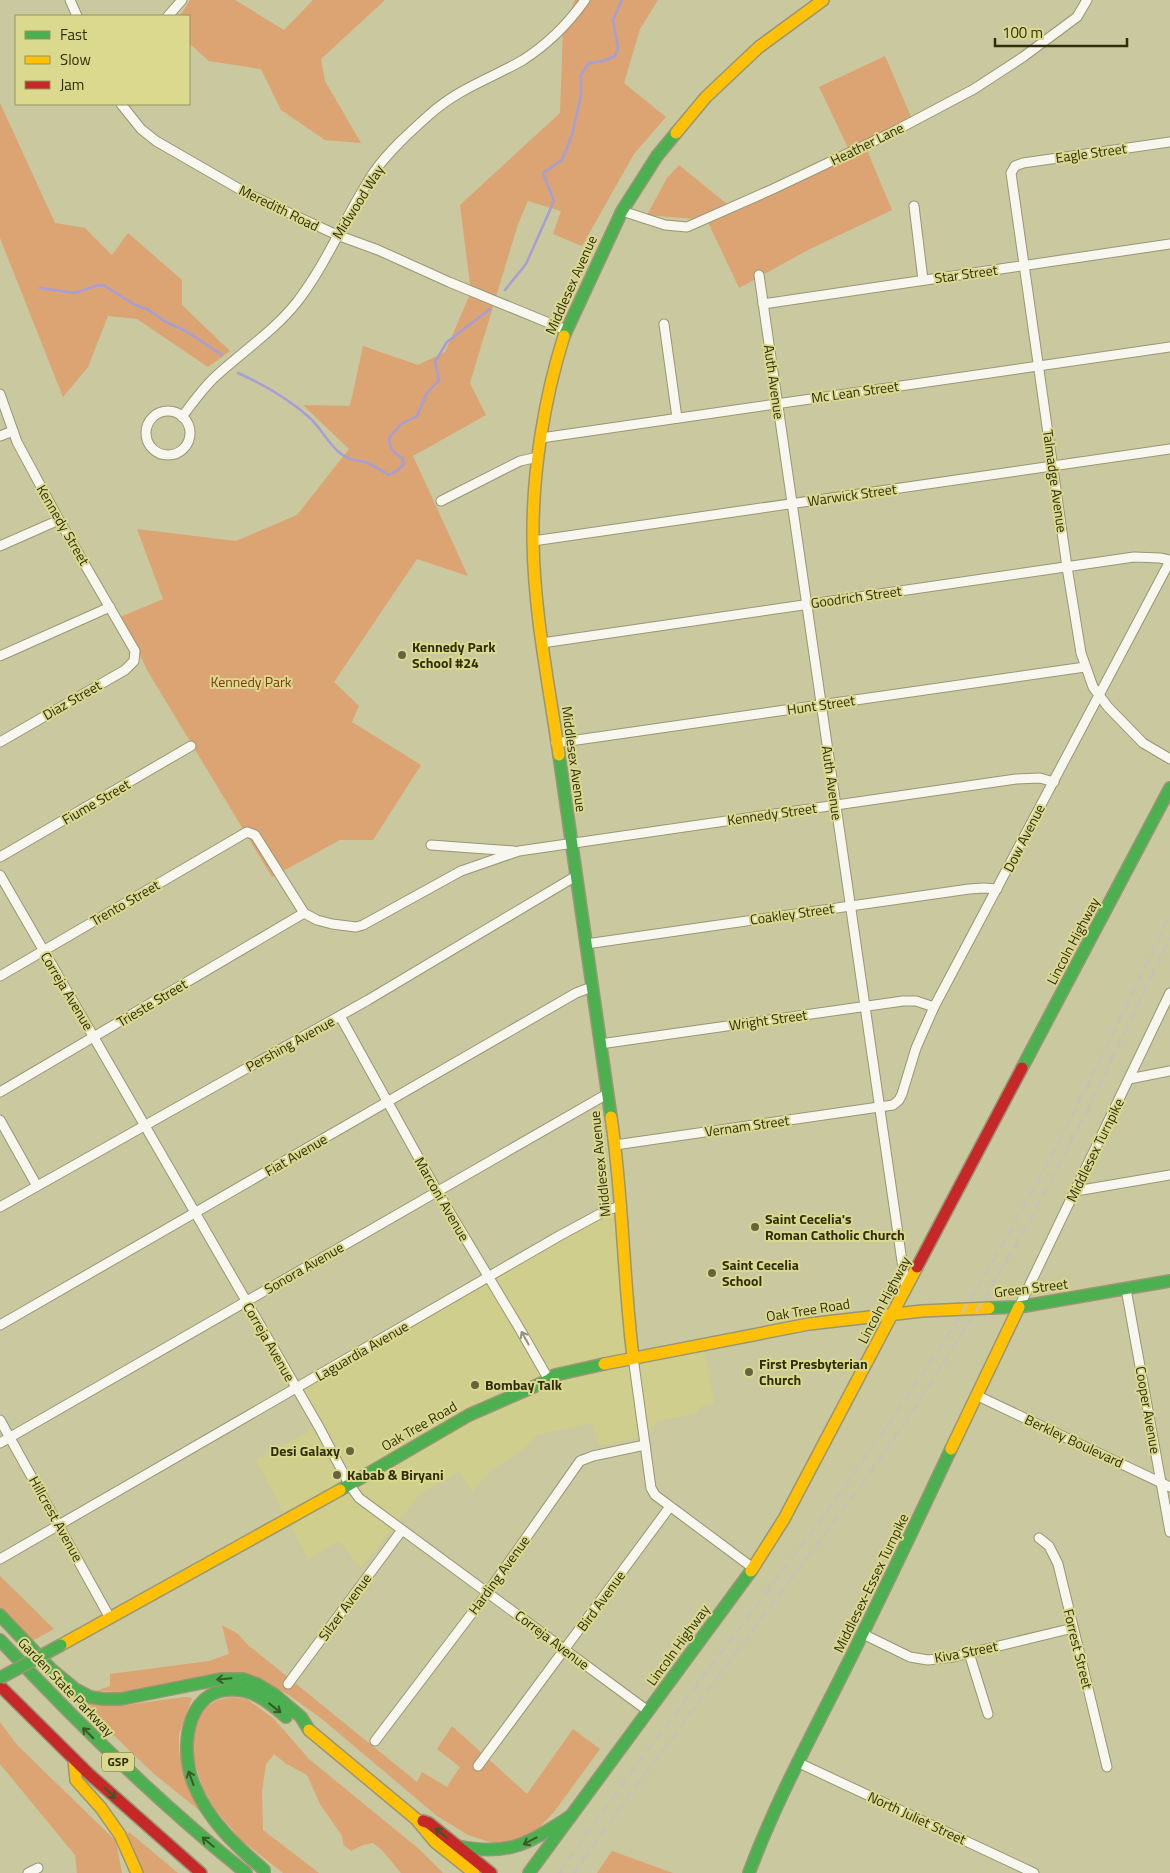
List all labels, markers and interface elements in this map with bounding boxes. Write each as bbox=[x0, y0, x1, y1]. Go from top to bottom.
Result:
legend bbox=[15, 15, 190, 105]
scale bar bbox=[995, 15, 1128, 47]
text: 100 m bbox=[1002, 21, 1043, 44]
text: Fast bbox=[60, 23, 88, 46]
text: Slow bbox=[60, 48, 91, 71]
text: Jam bbox=[60, 73, 84, 96]
street label: Heather Lane bbox=[827, 117, 907, 170]
street label: Eagle Street bbox=[1054, 137, 1128, 168]
street label: Midwood Way bbox=[326, 160, 389, 243]
street label: Meredith Road bbox=[236, 179, 323, 236]
street label: Middlesex Avenue bbox=[539, 232, 602, 338]
street label: Star Street bbox=[933, 259, 999, 288]
street label: Auth Avenue bbox=[759, 343, 790, 421]
street label: Mc Lean Street bbox=[810, 375, 900, 408]
street label: Talmadge Avenue bbox=[1038, 428, 1073, 534]
street label: Warwick Street bbox=[806, 478, 898, 511]
street label: Kennedy Street bbox=[32, 480, 95, 569]
street label: Goodrich Street bbox=[809, 580, 903, 613]
place label: Kennedy Park School #24 bbox=[412, 636, 496, 673]
marker: Kennedy Park School #24 bbox=[396, 649, 408, 661]
park label: Kennedy Park bbox=[211, 671, 292, 692]
street label: Diaz Street bbox=[39, 674, 105, 725]
street label: Hunt Street bbox=[786, 689, 856, 720]
street label: Middlesex Avenue bbox=[557, 705, 592, 813]
street label: Auth Avenue bbox=[817, 744, 848, 822]
street label: Fiume Street bbox=[58, 773, 134, 830]
street label: Kennedy Street bbox=[726, 797, 818, 830]
street label: Dow Avenue bbox=[997, 800, 1050, 875]
street label: Trento Street bbox=[86, 874, 163, 931]
street label: Lincoln Highway bbox=[1041, 893, 1104, 988]
street label: Coakley Street bbox=[749, 897, 835, 930]
street label: Correja Avenue bbox=[36, 947, 99, 1034]
street label: Trieste Street bbox=[113, 973, 191, 1032]
street label: Wright Street bbox=[727, 1004, 809, 1035]
street label: Pershing Avenue bbox=[241, 1010, 338, 1077]
street label: Middlesex Turnpike bbox=[1060, 1094, 1129, 1205]
street label: Vernam Street bbox=[703, 1109, 791, 1142]
street label: Middlesex Avenue bbox=[583, 1110, 616, 1218]
street label: Fiat Avenue bbox=[261, 1128, 331, 1181]
street label: Marconi Avenue bbox=[410, 1153, 475, 1245]
place label: Saint Cecelia's Roman Catholic Church bbox=[765, 1208, 905, 1245]
marker: Saint Cecelia's Roman Catholic Church bbox=[749, 1221, 761, 1233]
street label: Sonora Avenue bbox=[260, 1236, 347, 1299]
street label: Lincoln Highway bbox=[852, 1252, 915, 1347]
place label: Saint Cecelia School bbox=[722, 1254, 799, 1291]
marker: Saint Cecelia School bbox=[706, 1267, 718, 1279]
street label: Green Street bbox=[993, 1273, 1069, 1302]
street label: Oak Tree Road bbox=[765, 1293, 851, 1326]
street label: Correja Avenue bbox=[238, 1298, 301, 1385]
street label: Laguardia Avenue bbox=[311, 1315, 412, 1386]
one-way arrow bbox=[520, 1330, 530, 1345]
place label: First Presbyterian Church bbox=[759, 1353, 868, 1390]
street label: Cooper Avenue bbox=[1130, 1365, 1167, 1455]
marker: First Presbyterian Church bbox=[743, 1366, 755, 1378]
place label: Bombay Talk bbox=[485, 1374, 563, 1395]
marker: Bombay Talk bbox=[469, 1379, 481, 1391]
street label: Oak Tree Road bbox=[377, 1395, 461, 1456]
street label: Berkley Boulevard bbox=[1021, 1408, 1127, 1473]
place label: Desi Galaxy bbox=[270, 1440, 340, 1461]
marker: Desi Galaxy bbox=[344, 1445, 356, 1457]
place label: Kabab & Biryani bbox=[347, 1464, 444, 1485]
marker: Kabab & Biryani bbox=[331, 1469, 343, 1481]
street label: Hillcrest Avenue bbox=[24, 1472, 89, 1565]
street label: Middlesex-Essex Turnpike bbox=[828, 1510, 913, 1656]
street label: Harding Avenue bbox=[463, 1531, 534, 1619]
street label: Bird Avenue bbox=[571, 1566, 630, 1635]
street label: Silzer Avenue bbox=[313, 1569, 376, 1645]
street label: Lincoln Highway bbox=[641, 1600, 714, 1690]
street label: Correja Avenue bbox=[511, 1605, 594, 1675]
street label: Forrest Street bbox=[1058, 1607, 1099, 1691]
street label: Garden State Parkway bbox=[13, 1632, 120, 1741]
street label: Kiva Street bbox=[933, 1635, 999, 1668]
one-way arrow bbox=[217, 1675, 233, 1684]
one-way arrow bbox=[268, 1703, 281, 1714]
one-way arrow bbox=[82, 1727, 94, 1739]
road number: GSP bbox=[102, 1752, 134, 1771]
one-way arrow bbox=[186, 1770, 195, 1786]
street label: North Juliet Street bbox=[865, 1786, 970, 1850]
one-way arrow bbox=[103, 1787, 116, 1799]
one-way arrow bbox=[435, 1827, 448, 1838]
one-way arrow bbox=[522, 1836, 537, 1846]
one-way arrow bbox=[202, 1837, 215, 1848]

